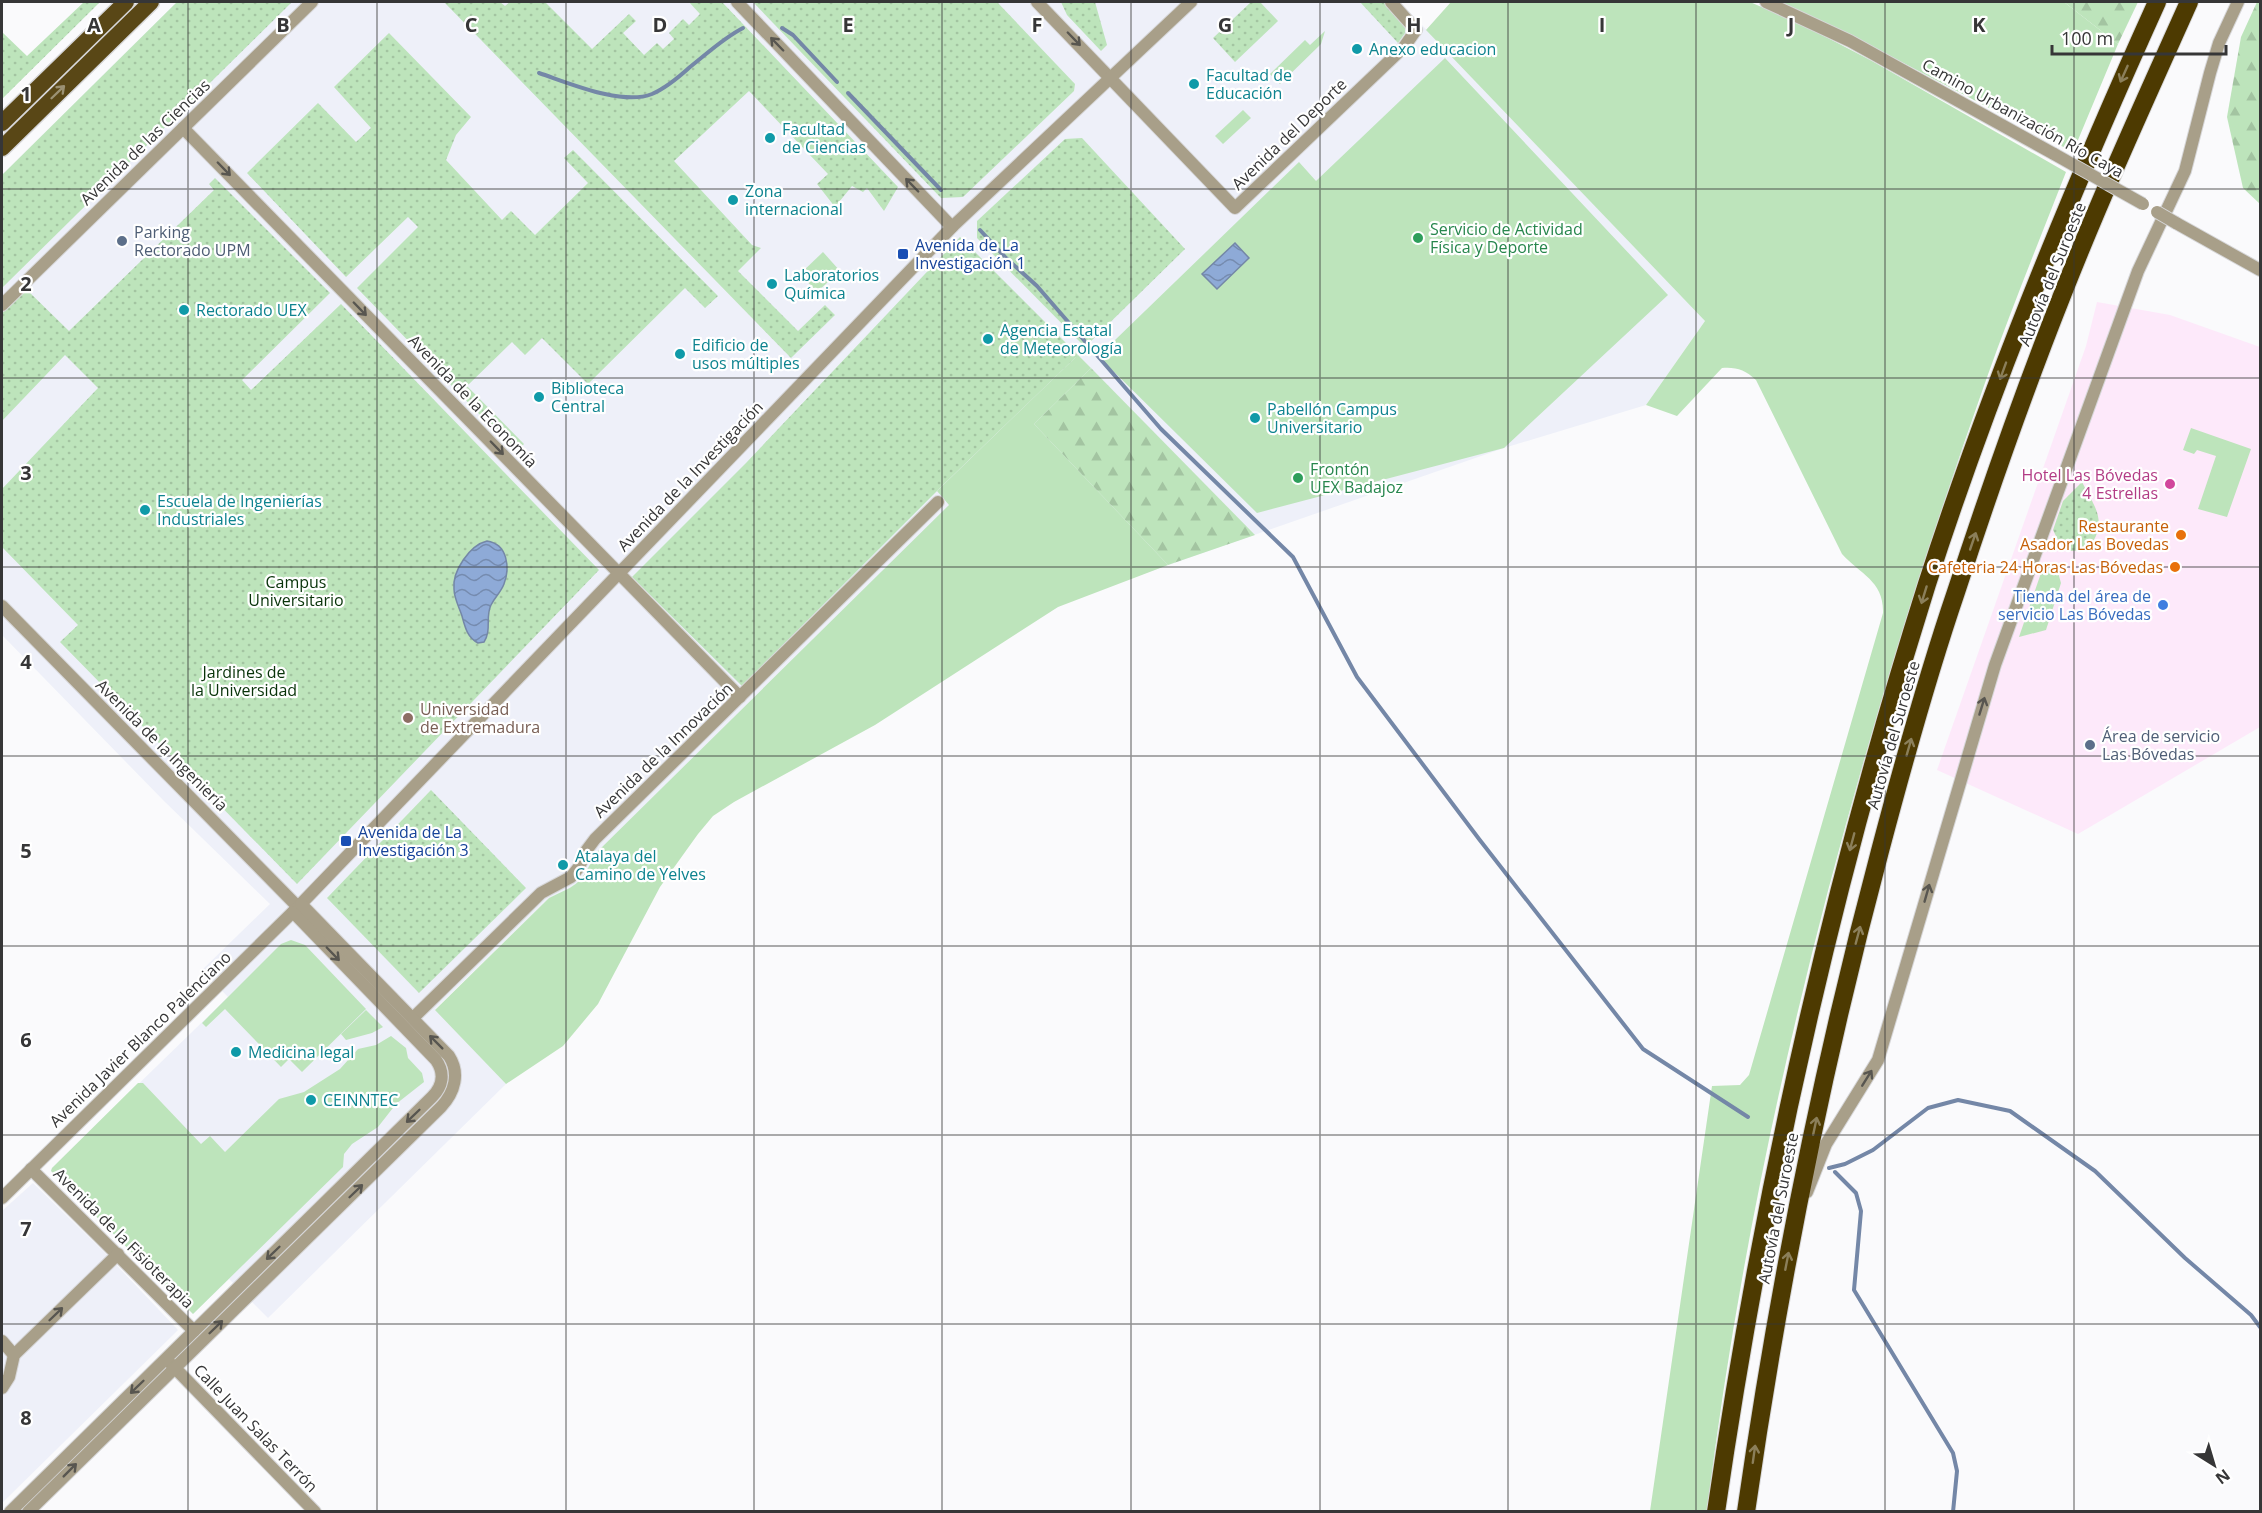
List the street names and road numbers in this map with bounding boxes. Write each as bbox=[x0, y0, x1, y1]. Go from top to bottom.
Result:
street label: Camino Urbanización Río Caya bbox=[1918, 53, 2128, 183]
street label: Avenida del Deporte bbox=[1227, 73, 1351, 195]
street label: Avenida de las Ciencias bbox=[75, 74, 215, 210]
street label: Autovía del Suroeste bbox=[2013, 199, 2091, 349]
street label: Avenida de la Economía bbox=[404, 330, 542, 472]
street label: Avenida de la Investigación bbox=[612, 396, 768, 556]
street label: Autovía del Suroeste bbox=[1861, 658, 1925, 812]
street label: Avenida de la Ingeniería bbox=[91, 674, 233, 816]
street label: Avenida de la Innovación bbox=[589, 678, 737, 822]
street label: Avenida Javier Blanco Palenciano bbox=[44, 946, 236, 1132]
street label: Autovía del Suroeste bbox=[1753, 1131, 1803, 1285]
street label: Avenida de la Fisioterapia bbox=[49, 1163, 199, 1313]
street label: Calle Juan Salas Terrón bbox=[189, 1359, 323, 1497]

